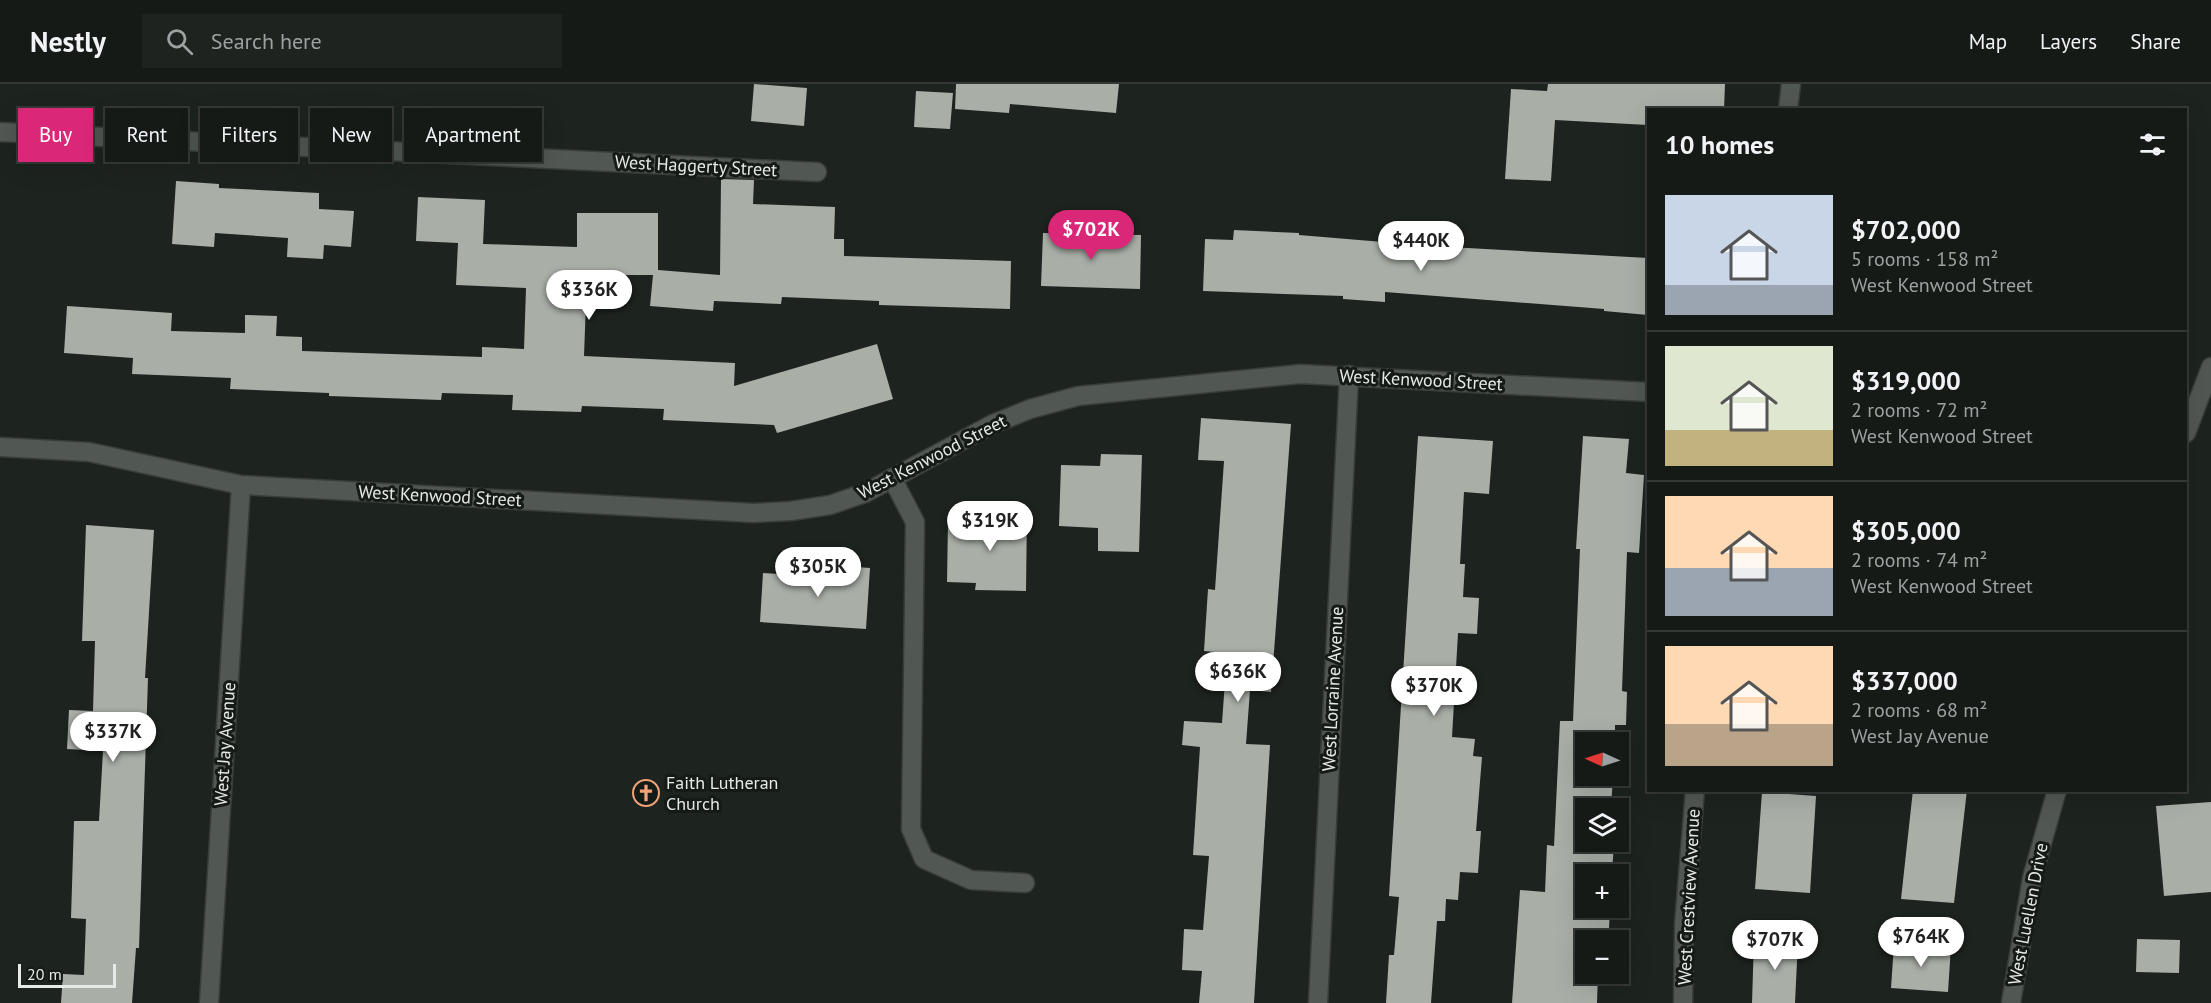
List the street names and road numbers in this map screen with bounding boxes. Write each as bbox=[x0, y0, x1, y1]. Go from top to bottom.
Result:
street label: West Haggerty Street bbox=[614, 150, 778, 181]
street label: West Kenwood Street bbox=[1339, 364, 1503, 395]
street label: West Kenwood Street bbox=[854, 409, 1010, 504]
street label: West Kenwood Street bbox=[358, 480, 522, 511]
street label: West Lorraine Avenue bbox=[1317, 606, 1348, 772]
street label: West Jay Avenue bbox=[209, 681, 240, 807]
street label: West Crestview Avenue bbox=[1672, 808, 1705, 986]
street label: West Luellen Drive bbox=[2002, 841, 2053, 987]

